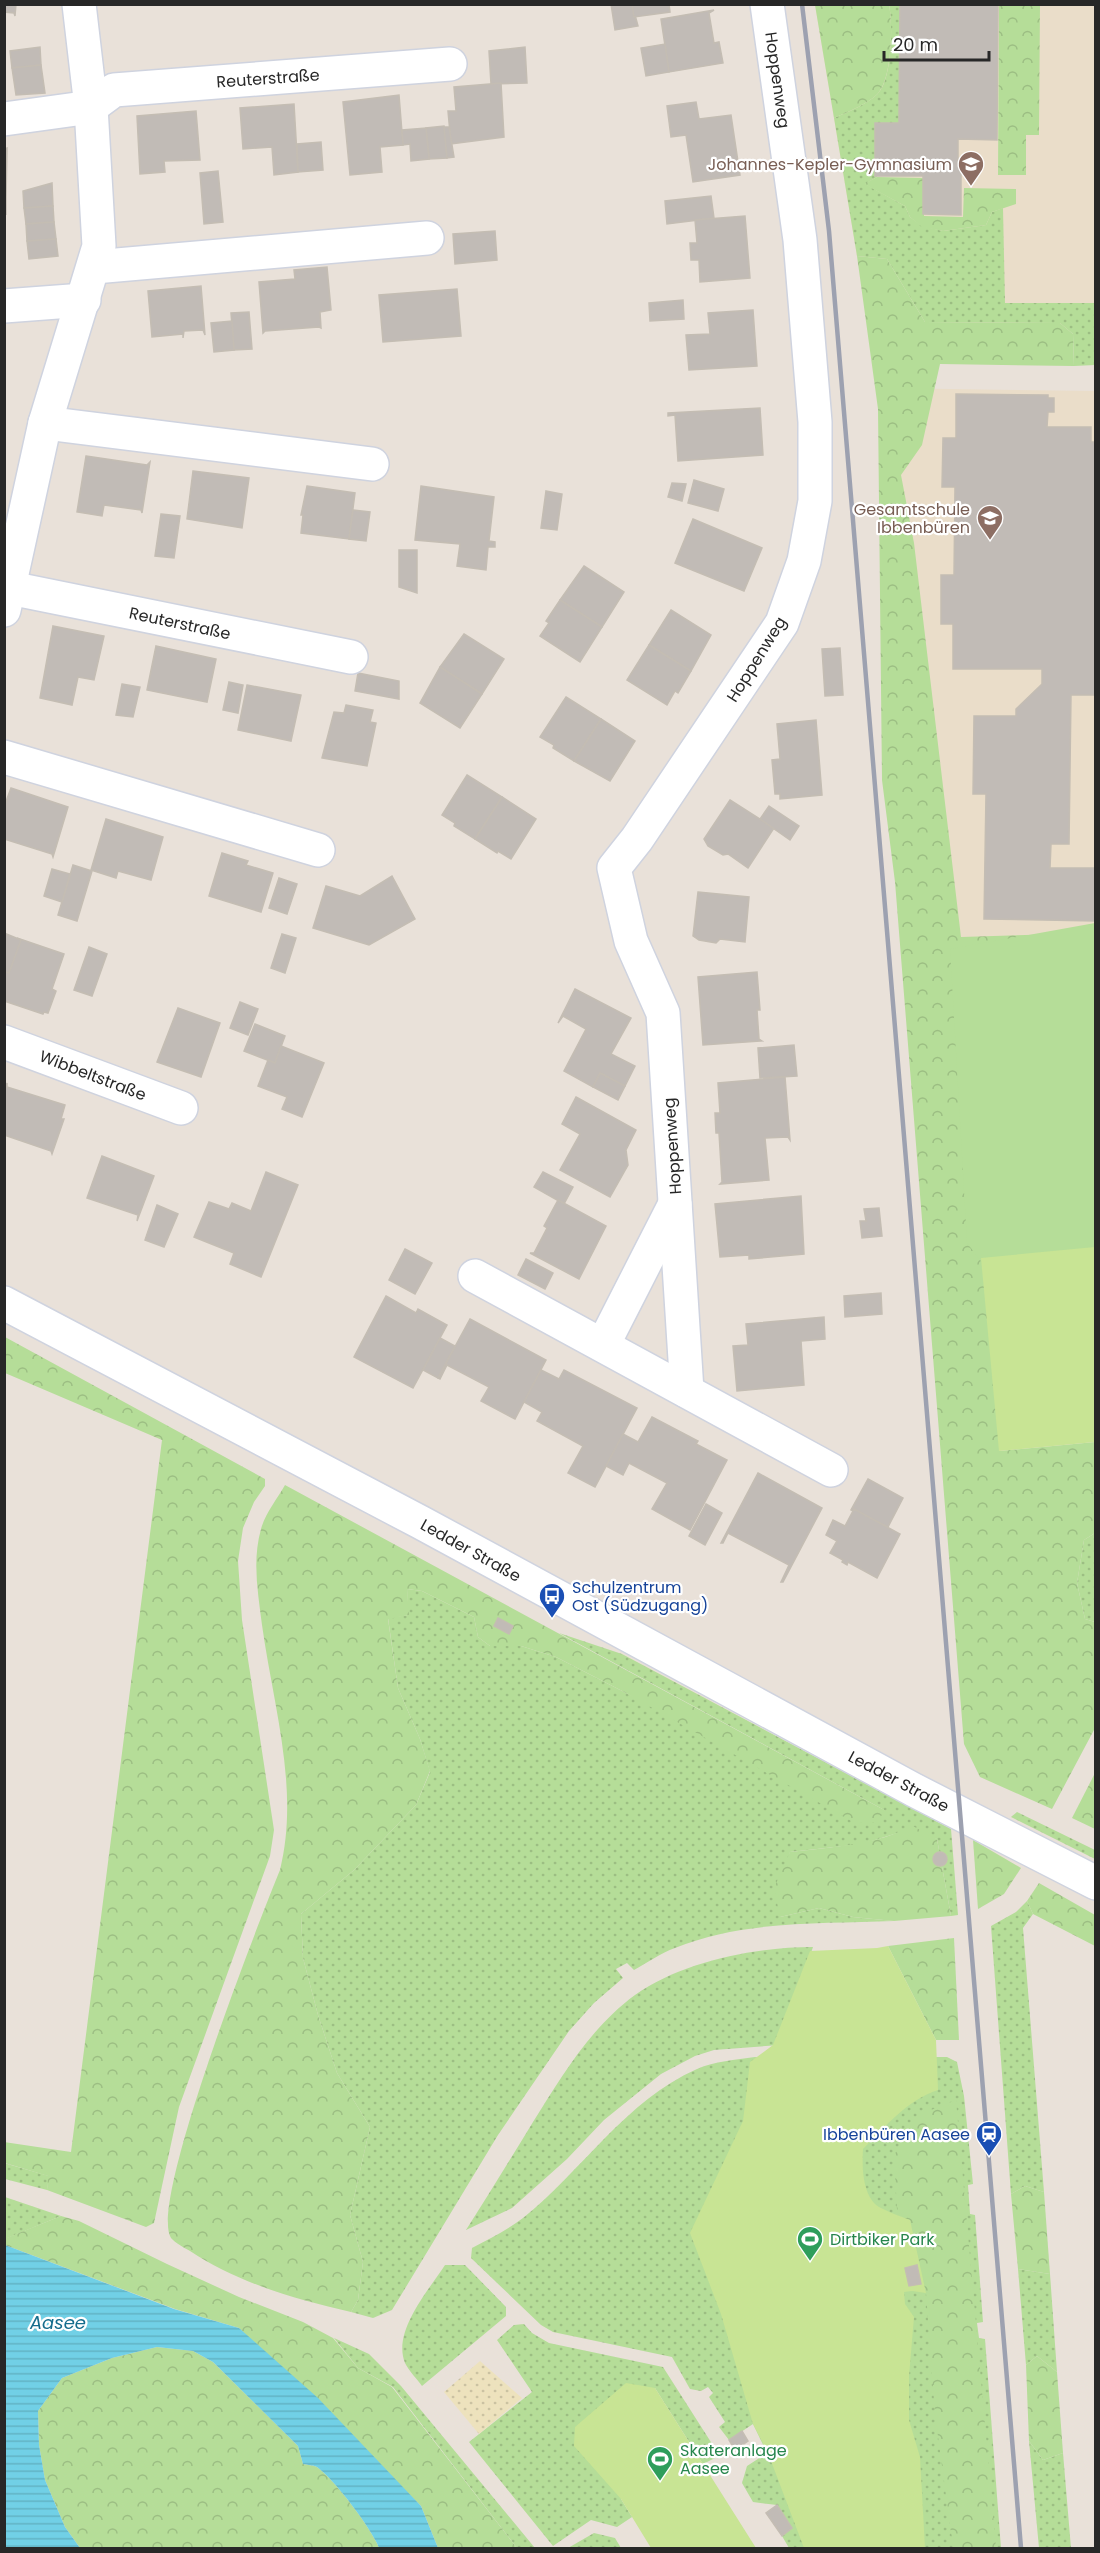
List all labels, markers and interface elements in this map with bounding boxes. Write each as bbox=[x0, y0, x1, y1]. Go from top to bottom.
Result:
scale bar bbox=[884, 24, 989, 62]
street label: Hoppenweg bbox=[759, 30, 796, 130]
text: 20 m bbox=[893, 32, 938, 57]
street label: Reuterstraße bbox=[216, 63, 320, 94]
school or university icon: Johannes-Kepler-Gymnasium bbox=[956, 149, 986, 187]
place label: Johannes-Kepler-Gymnasium bbox=[708, 153, 952, 176]
place label: Gesamtschule Ibbenbüren bbox=[854, 498, 970, 539]
school or university icon: Gesamtschule Ibbenbüren bbox=[975, 503, 1005, 541]
street label: Reuterstraße bbox=[127, 601, 233, 645]
street label: Hoppenweg bbox=[721, 612, 792, 706]
street label: Wibbeltstraße bbox=[36, 1045, 150, 1106]
street label: Hoppenweg bbox=[658, 1097, 687, 1195]
street label: Ledder Straße bbox=[416, 1513, 525, 1588]
place label: Schulzentrum Ost (Südzugang) bbox=[572, 1576, 708, 1617]
bus stop icon: Schulzentrum Ost (Südzugang) bbox=[537, 1581, 567, 1619]
street label: Ledder Straße bbox=[844, 1745, 953, 1818]
station icon: Ibbenbüren Aasee bbox=[974, 2119, 1004, 2157]
place label: Ibbenbüren Aasee bbox=[823, 2123, 970, 2146]
sports icon: Dirtbiker Park bbox=[795, 2224, 825, 2262]
place label: Dirtbiker Park bbox=[830, 2228, 935, 2251]
water label: Aasee bbox=[29, 2310, 86, 2335]
place label: Skateranlage Aasee bbox=[680, 2439, 787, 2480]
sports icon: Skateranlage Aasee bbox=[645, 2444, 675, 2482]

